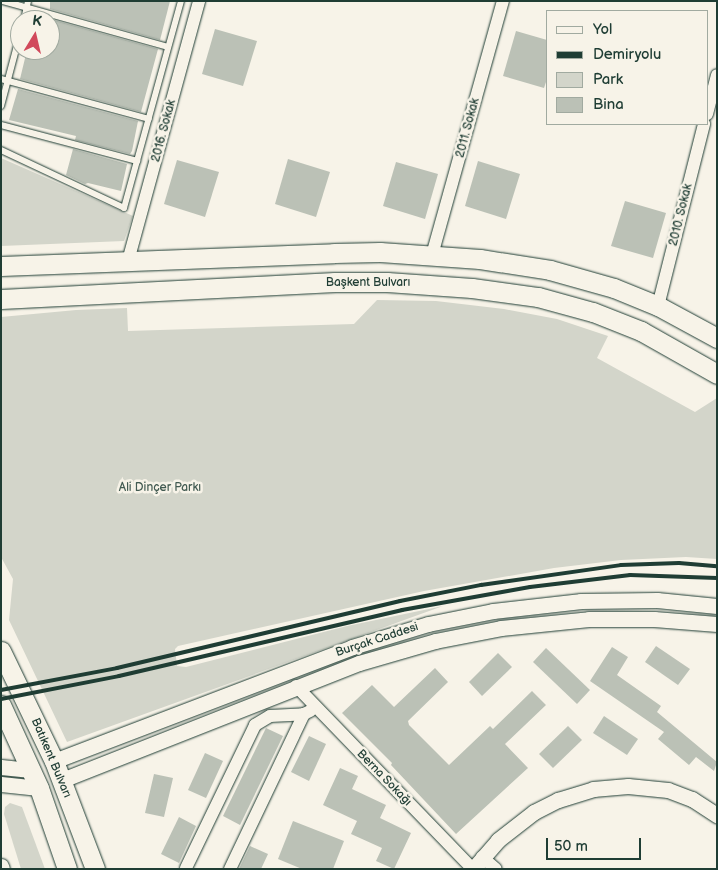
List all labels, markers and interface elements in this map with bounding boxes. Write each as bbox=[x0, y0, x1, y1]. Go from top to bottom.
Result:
north arrow bbox=[10, 10, 60, 60]
legend bbox=[546, 10, 708, 125]
text: K bbox=[31, 12, 43, 30]
text: Yol bbox=[593, 20, 612, 39]
text: Demiryolu bbox=[593, 45, 661, 64]
text: Park bbox=[593, 70, 623, 89]
text: Bina bbox=[593, 95, 624, 114]
street label: 2011. Sokak bbox=[453, 96, 483, 160]
street label: 2016. Sokak bbox=[149, 98, 179, 164]
street label: 2010. Sokak bbox=[666, 182, 696, 248]
street label: Başkent Bulvarı bbox=[326, 276, 410, 290]
park label: Ali Dinçer Parkı bbox=[119, 481, 201, 495]
street label: Burçak Caddesi bbox=[334, 620, 420, 660]
street label: Batıkent Bulvarı bbox=[28, 716, 74, 800]
street label: Berna Sokağı bbox=[354, 747, 414, 809]
scale bar bbox=[548, 828, 643, 860]
text: 50 m bbox=[554, 837, 588, 856]

